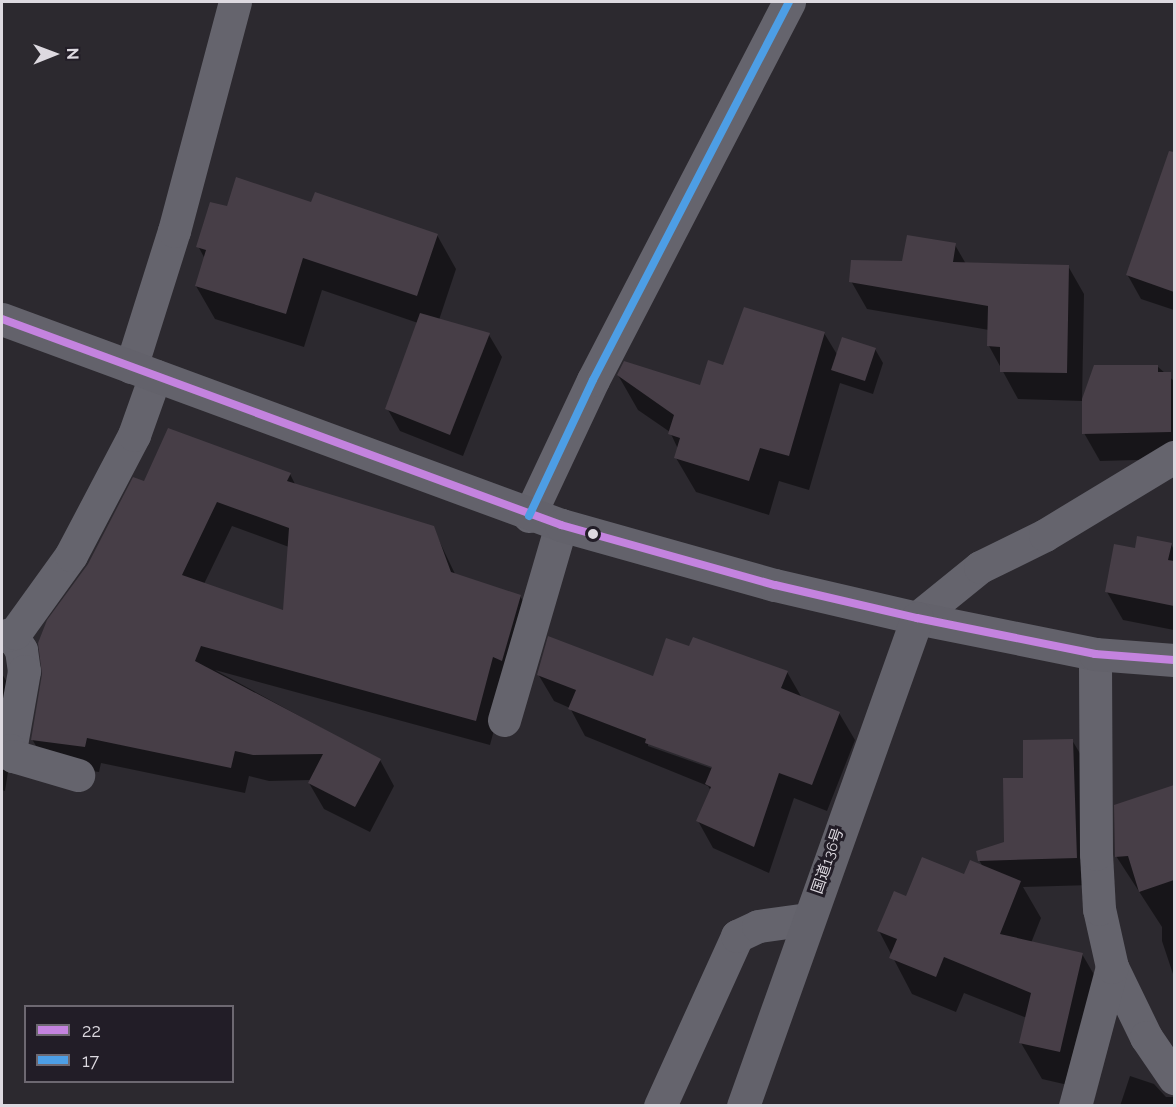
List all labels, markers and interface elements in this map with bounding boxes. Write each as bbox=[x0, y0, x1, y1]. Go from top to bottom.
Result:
north arrow bbox=[24, 24, 84, 84]
text: N bbox=[63, 47, 82, 60]
unlabelled marker bbox=[587, 528, 599, 540]
street label: 国道136号 bbox=[808, 826, 848, 896]
legend bbox=[24, 1005, 234, 1083]
text: 22 bbox=[82, 1020, 101, 1041]
text: 17 bbox=[82, 1050, 99, 1071]

